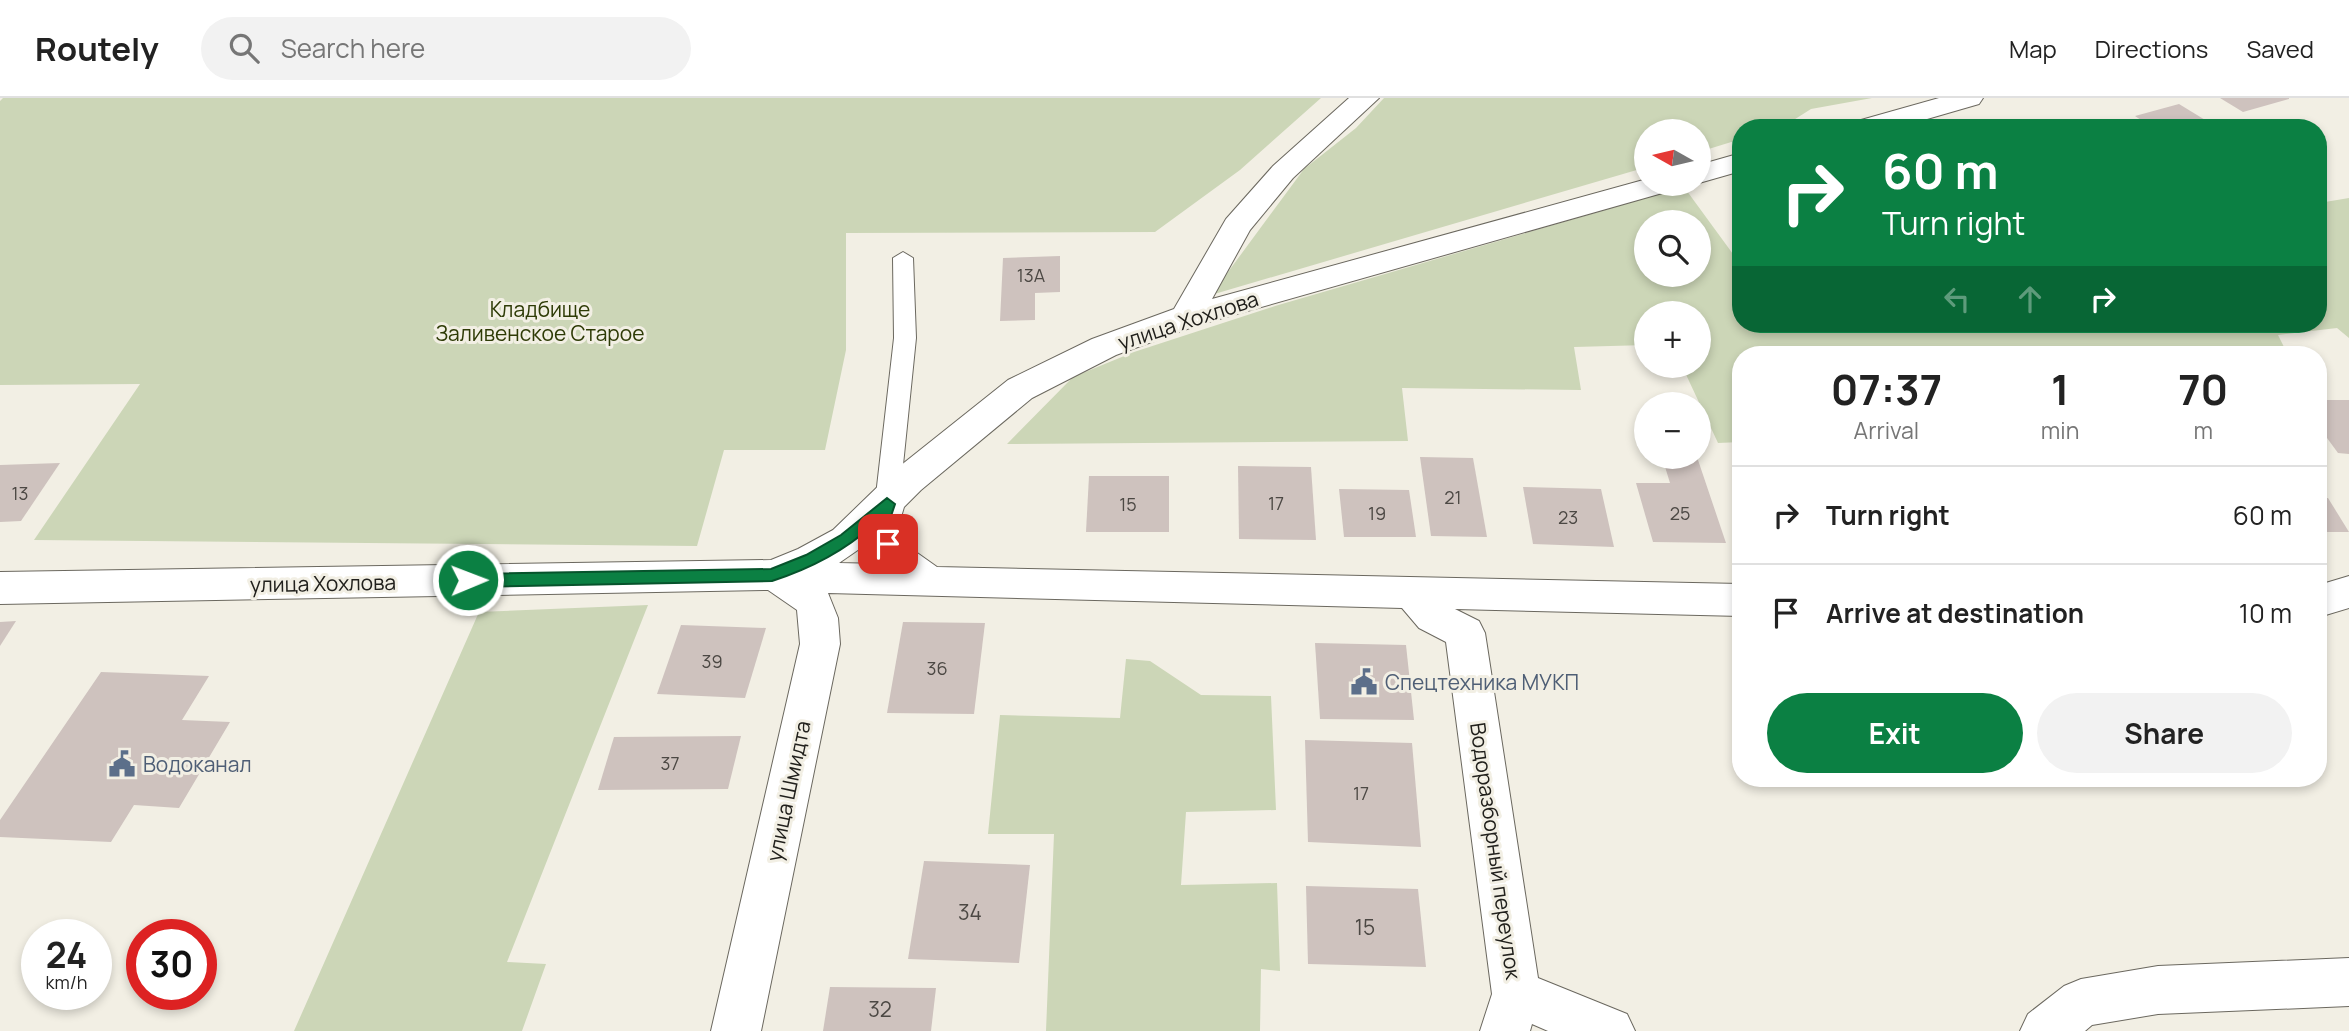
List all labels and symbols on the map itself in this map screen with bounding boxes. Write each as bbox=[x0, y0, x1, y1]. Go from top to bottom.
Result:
north arrow bbox=[1634, 119, 1712, 196]
house number: 13А bbox=[1017, 263, 1046, 287]
street label: улица Хохлова bbox=[1114, 284, 1262, 356]
park label: Кладбище Заливенское Старое bbox=[436, 295, 644, 347]
house number: 13 bbox=[12, 481, 28, 505]
house number: 21 bbox=[1444, 485, 1462, 509]
house number: 17 bbox=[1268, 491, 1284, 515]
house number: 15 bbox=[1119, 492, 1137, 516]
house number: 19 bbox=[1368, 501, 1386, 525]
house number: 25 bbox=[1670, 501, 1690, 525]
house number: 23 bbox=[1558, 505, 1578, 529]
pin bbox=[858, 514, 918, 574]
position arrow bbox=[431, 543, 505, 617]
street label: улица Хохлова bbox=[250, 568, 396, 598]
house number: 39 bbox=[701, 649, 723, 673]
house number: 36 bbox=[926, 656, 948, 680]
public building icon: Спецтехника МУКП bbox=[1349, 667, 1379, 697]
place label: Спецтехника МУКП bbox=[1385, 668, 1579, 696]
street label: улица Шмидта bbox=[759, 718, 817, 864]
street label: Водоразборный переулок bbox=[1464, 721, 1528, 982]
public building icon: Водоканал bbox=[107, 749, 137, 779]
place label: Водоканал bbox=[143, 750, 252, 778]
house number: 37 bbox=[661, 751, 680, 775]
house number: 17 bbox=[1353, 781, 1369, 805]
house number: 34 bbox=[958, 898, 982, 926]
house number: 15 bbox=[1355, 913, 1375, 941]
speed limit sign: 30 bbox=[126, 919, 217, 1010]
house number: 32 bbox=[868, 995, 892, 1023]

